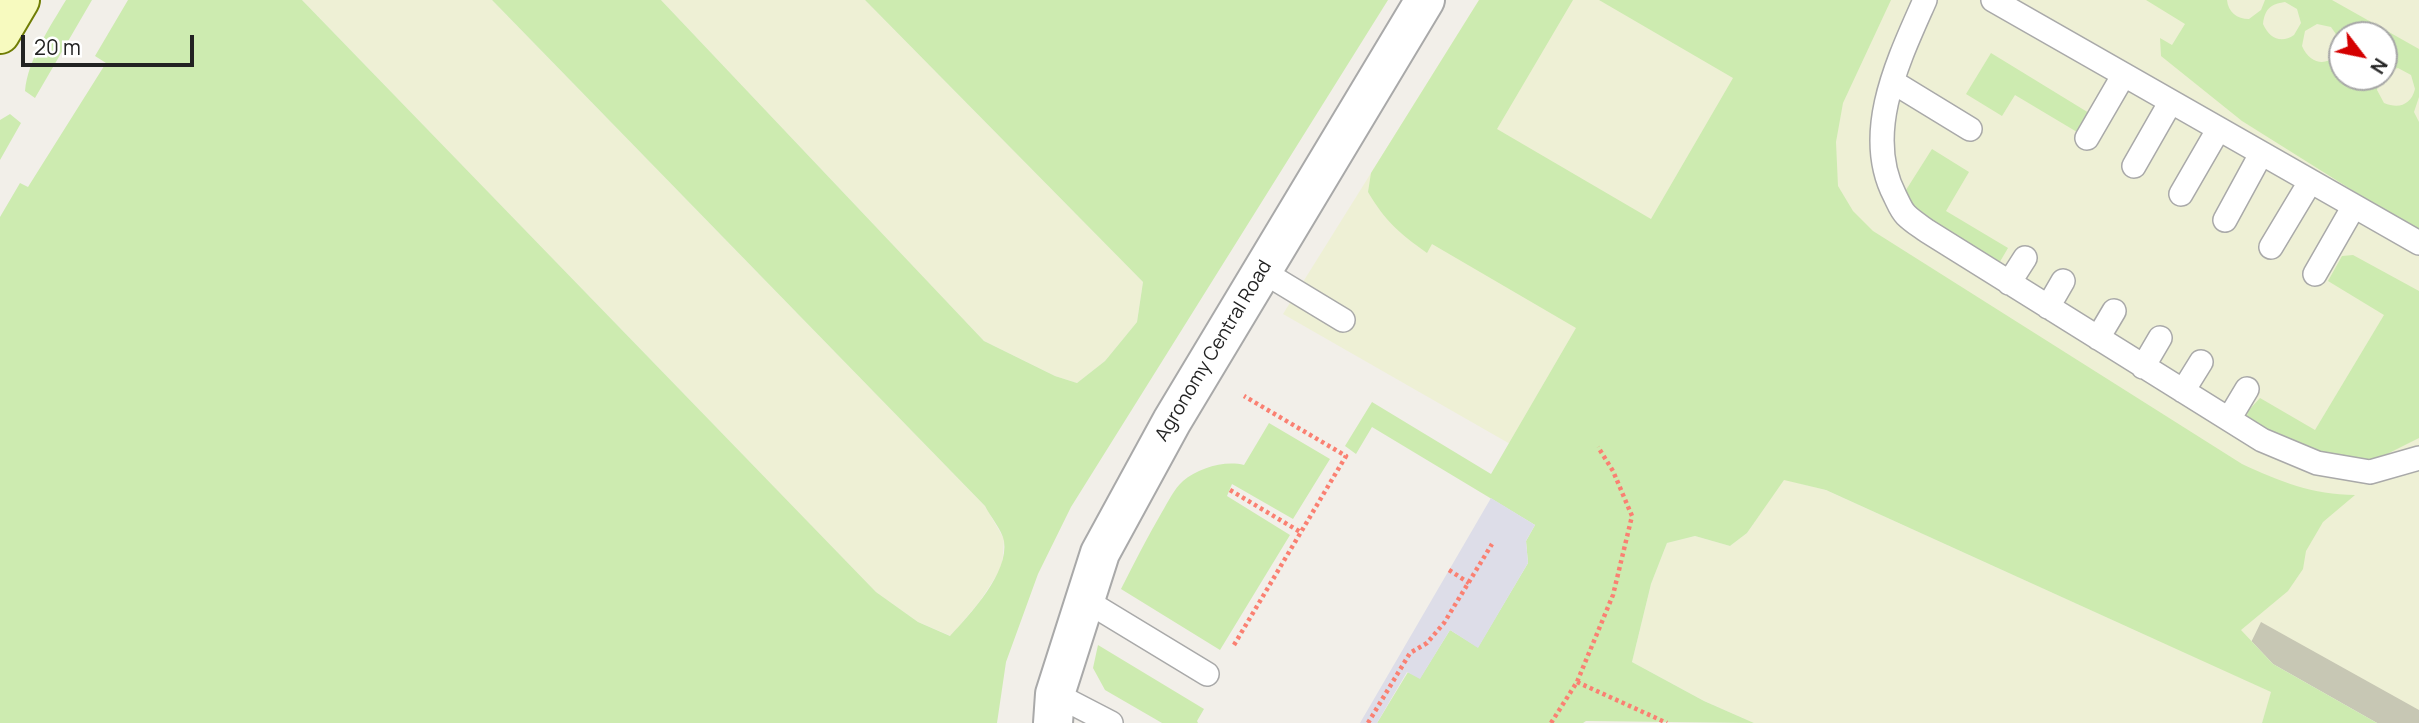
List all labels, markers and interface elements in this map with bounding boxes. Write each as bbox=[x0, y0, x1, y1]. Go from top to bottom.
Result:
scale bar bbox=[24, 21, 198, 65]
north arrow bbox=[2328, 21, 2398, 91]
text: 20 m bbox=[34, 33, 81, 61]
text: N bbox=[2364, 53, 2394, 79]
street label: Agronomy Central Road bbox=[1151, 256, 1277, 446]

